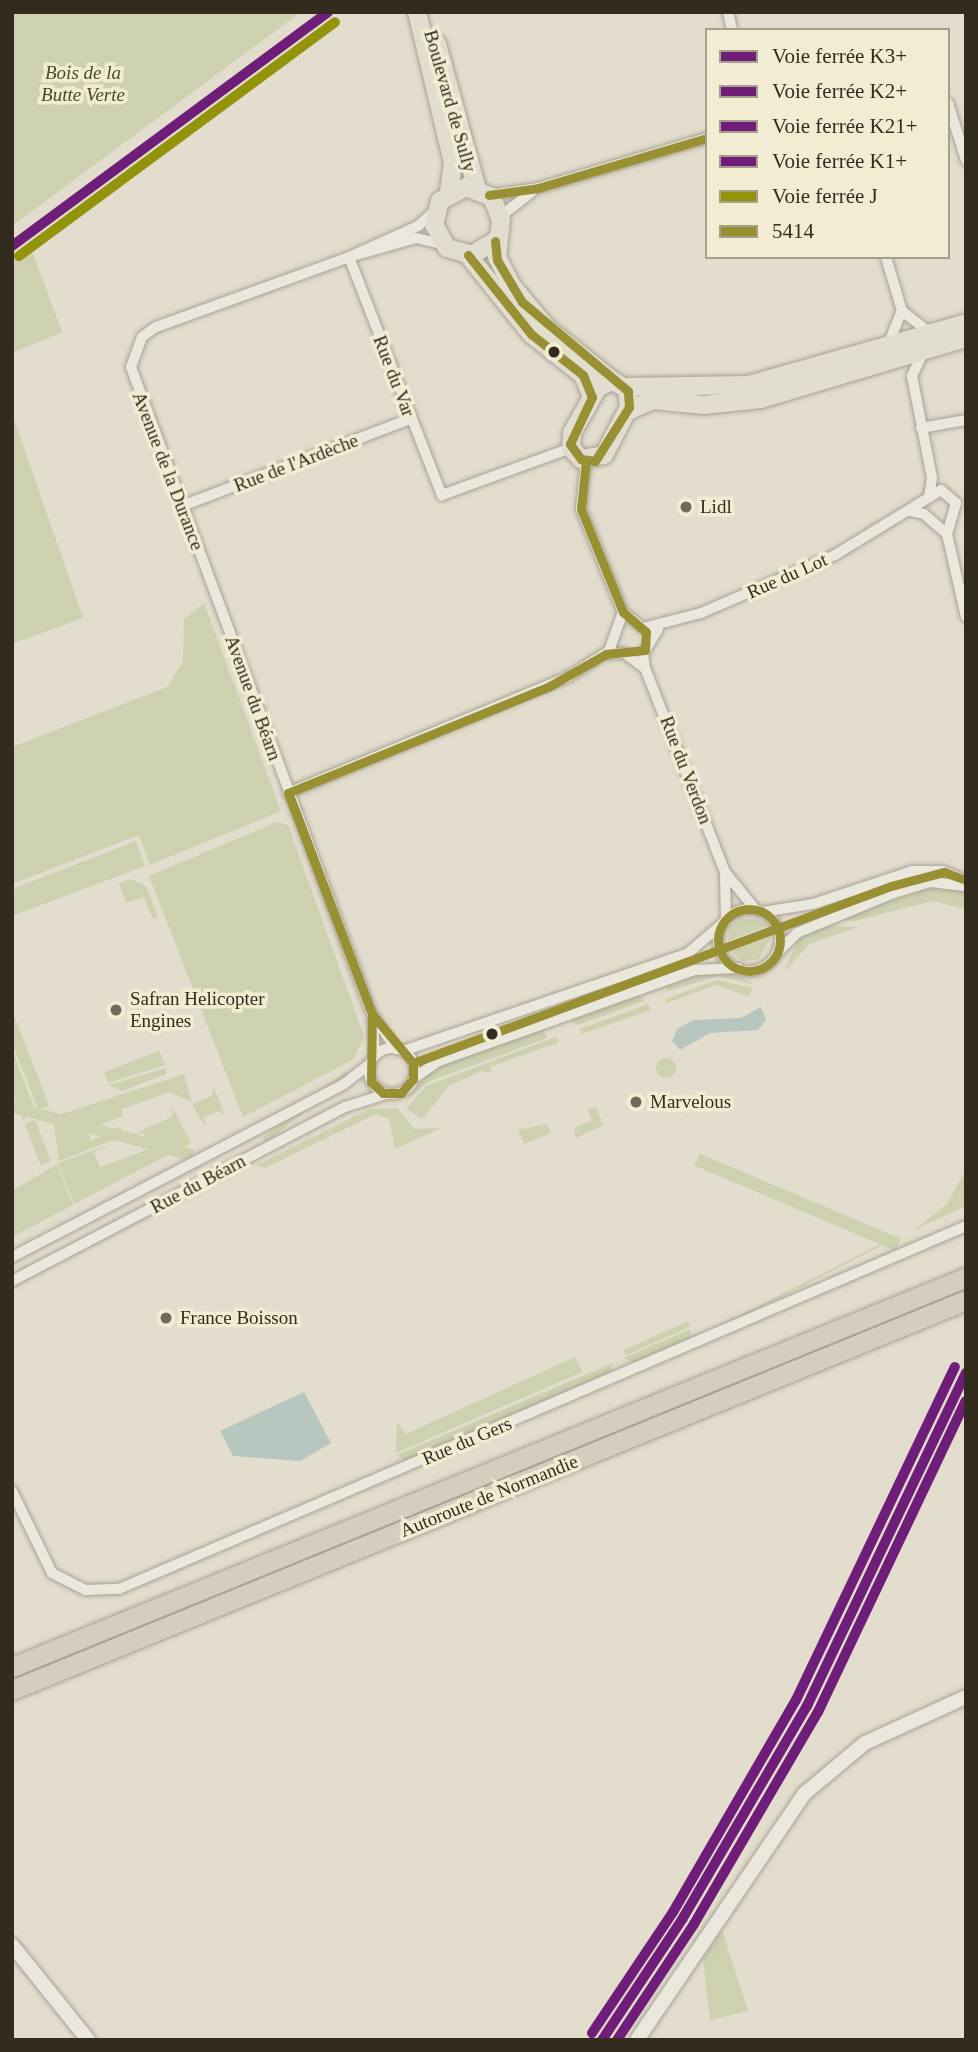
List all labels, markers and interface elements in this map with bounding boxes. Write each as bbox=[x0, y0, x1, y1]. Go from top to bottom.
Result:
street label: Boulevard de Sully bbox=[419, 27, 481, 175]
legend bbox=[705, 28, 950, 259]
text: Voie ferrée K3+ bbox=[772, 44, 907, 68]
park label: Bois de la Butte Verte bbox=[41, 62, 125, 106]
text: Voie ferrée K2+ bbox=[772, 79, 907, 103]
text: Voie ferrée K21+ bbox=[772, 114, 918, 138]
text: Voie ferrée K1+ bbox=[772, 149, 907, 173]
text: Voie ferrée J bbox=[772, 184, 878, 208]
text: 5414 bbox=[772, 219, 814, 243]
street label: Rue du Var bbox=[368, 332, 420, 420]
unlabelled marker bbox=[547, 345, 561, 359]
street label: Avenue de la Durance bbox=[127, 389, 209, 553]
street label: Rue de l'Ardèche bbox=[231, 429, 361, 497]
place label: Lidl bbox=[700, 496, 732, 518]
marker: Lidl bbox=[678, 499, 694, 515]
street label: Rue du Lot bbox=[743, 548, 831, 604]
street label: Avenue du Béarn bbox=[220, 632, 286, 764]
street label: Rue du Verdon bbox=[655, 713, 717, 827]
place label: Safran Helicopter Engines bbox=[130, 988, 265, 1032]
marker: Safran Helicopter Engines bbox=[108, 1002, 124, 1018]
unlabelled marker bbox=[485, 1027, 499, 1041]
place label: Marvelous bbox=[650, 1091, 731, 1113]
marker: Marvelous bbox=[628, 1094, 644, 1110]
street label: Rue du Béarn bbox=[147, 1149, 249, 1219]
place label: France Boisson bbox=[180, 1307, 298, 1329]
marker: France Boisson bbox=[158, 1310, 174, 1326]
street label: Rue du Gers bbox=[419, 1412, 515, 1470]
street label: Autoroute de Normandie bbox=[397, 1450, 581, 1542]

